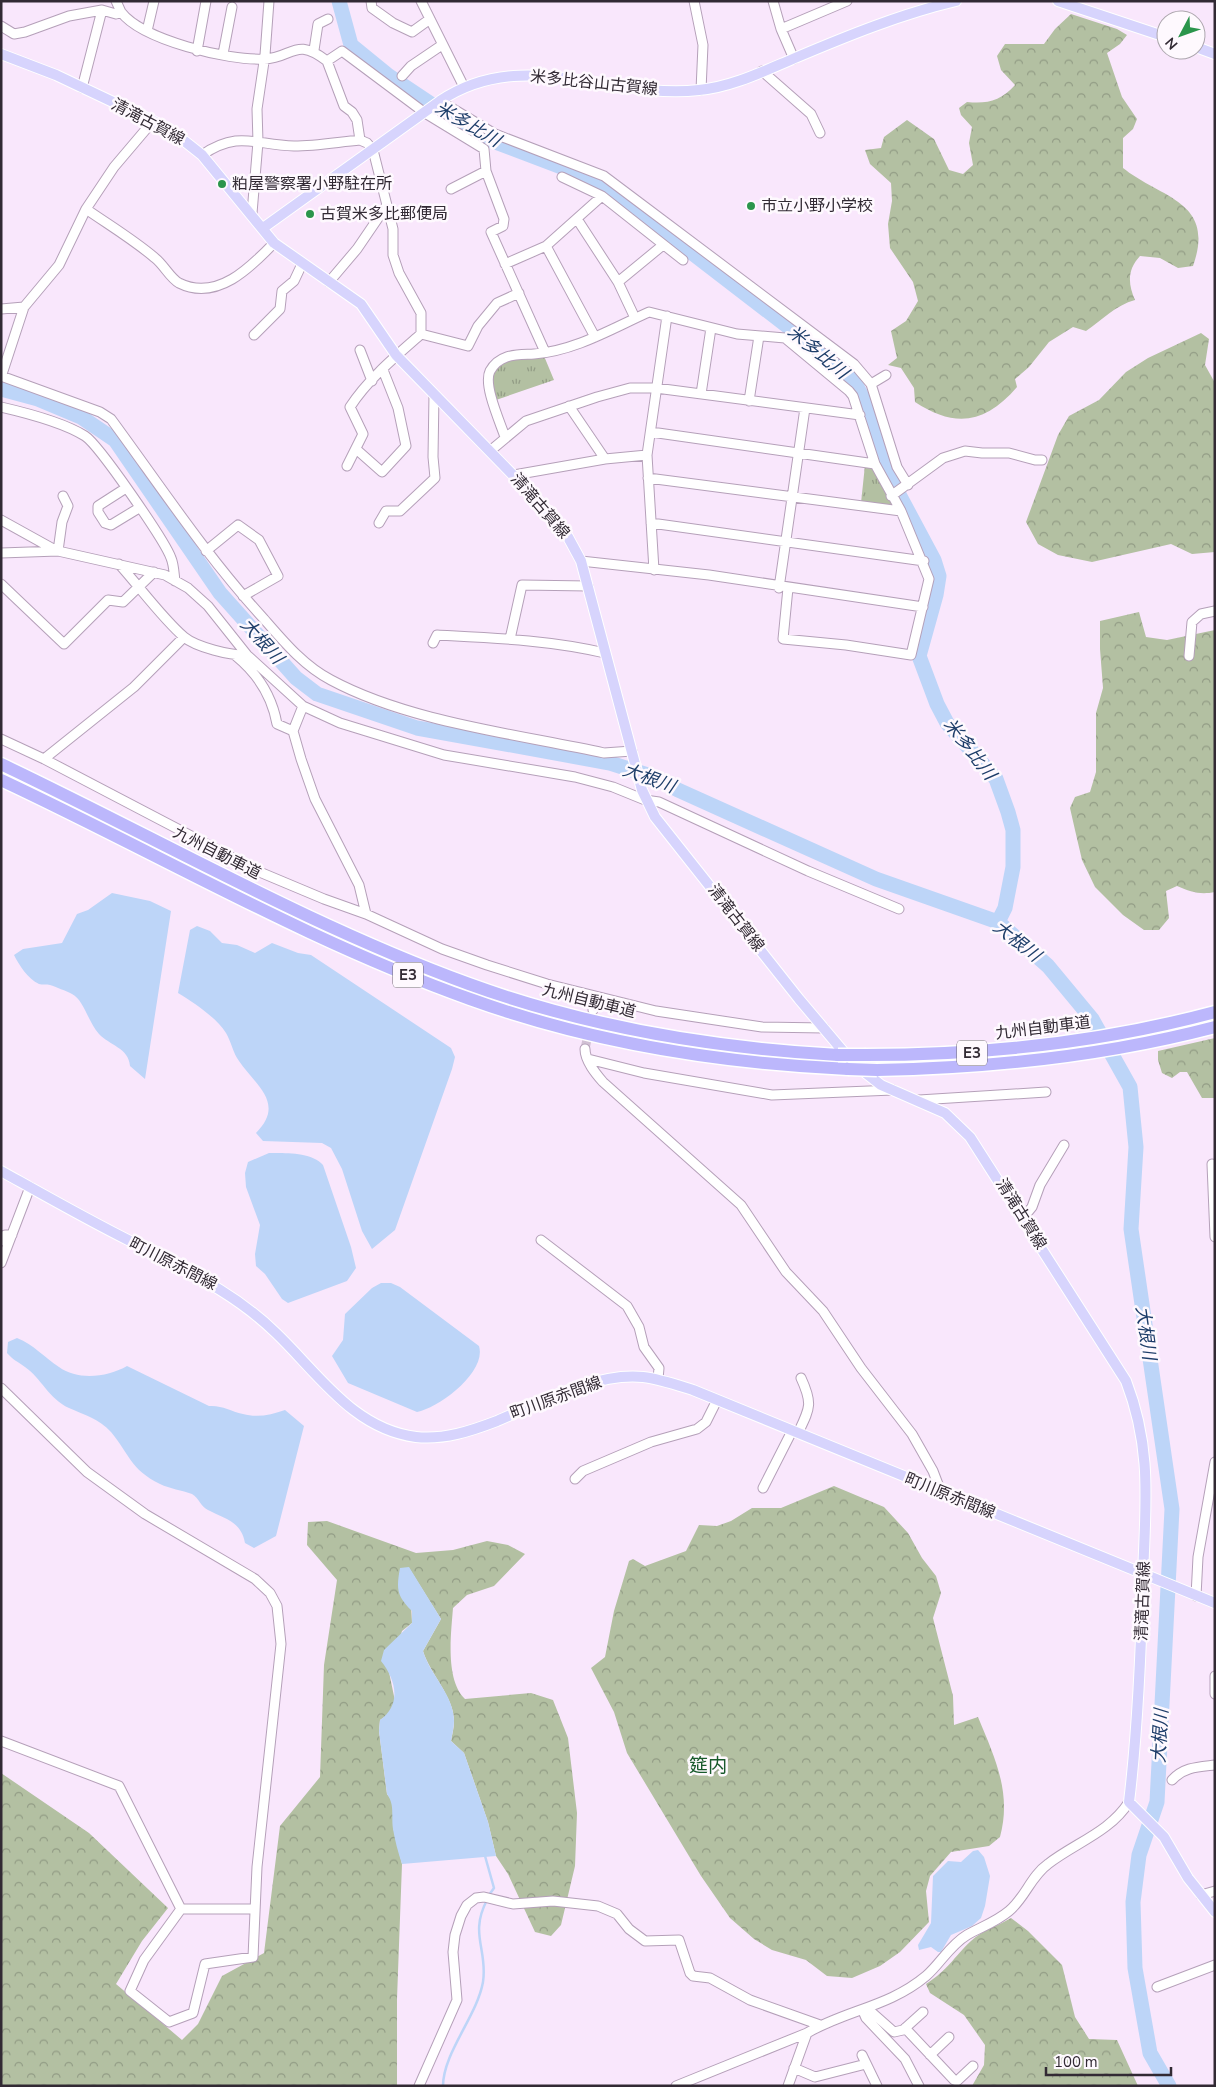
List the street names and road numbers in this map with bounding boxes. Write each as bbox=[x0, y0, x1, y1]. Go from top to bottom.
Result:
street label: 米多比谷山古賀線 bbox=[529, 65, 659, 101]
street label: 清滝古賀線 bbox=[108, 94, 188, 150]
street label: 清滝古賀線 bbox=[505, 469, 575, 543]
street label: 九州自動車道 bbox=[169, 821, 265, 885]
street label: 清滝古賀線 bbox=[703, 880, 769, 956]
road number: E3 bbox=[393, 962, 423, 988]
street label: 九州自動車道 bbox=[540, 979, 638, 1023]
street label: 九州自動車道 bbox=[994, 1011, 1092, 1045]
road number: E3 bbox=[957, 1040, 987, 1066]
street label: 清滝古賀線 bbox=[990, 1174, 1052, 1254]
street label: 町川原赤間線 bbox=[125, 1232, 221, 1296]
street label: 町川原赤間線 bbox=[507, 1371, 605, 1425]
street label: 町川原赤間線 bbox=[901, 1468, 999, 1524]
street label: 清滝古賀線 bbox=[1131, 1561, 1155, 1641]

